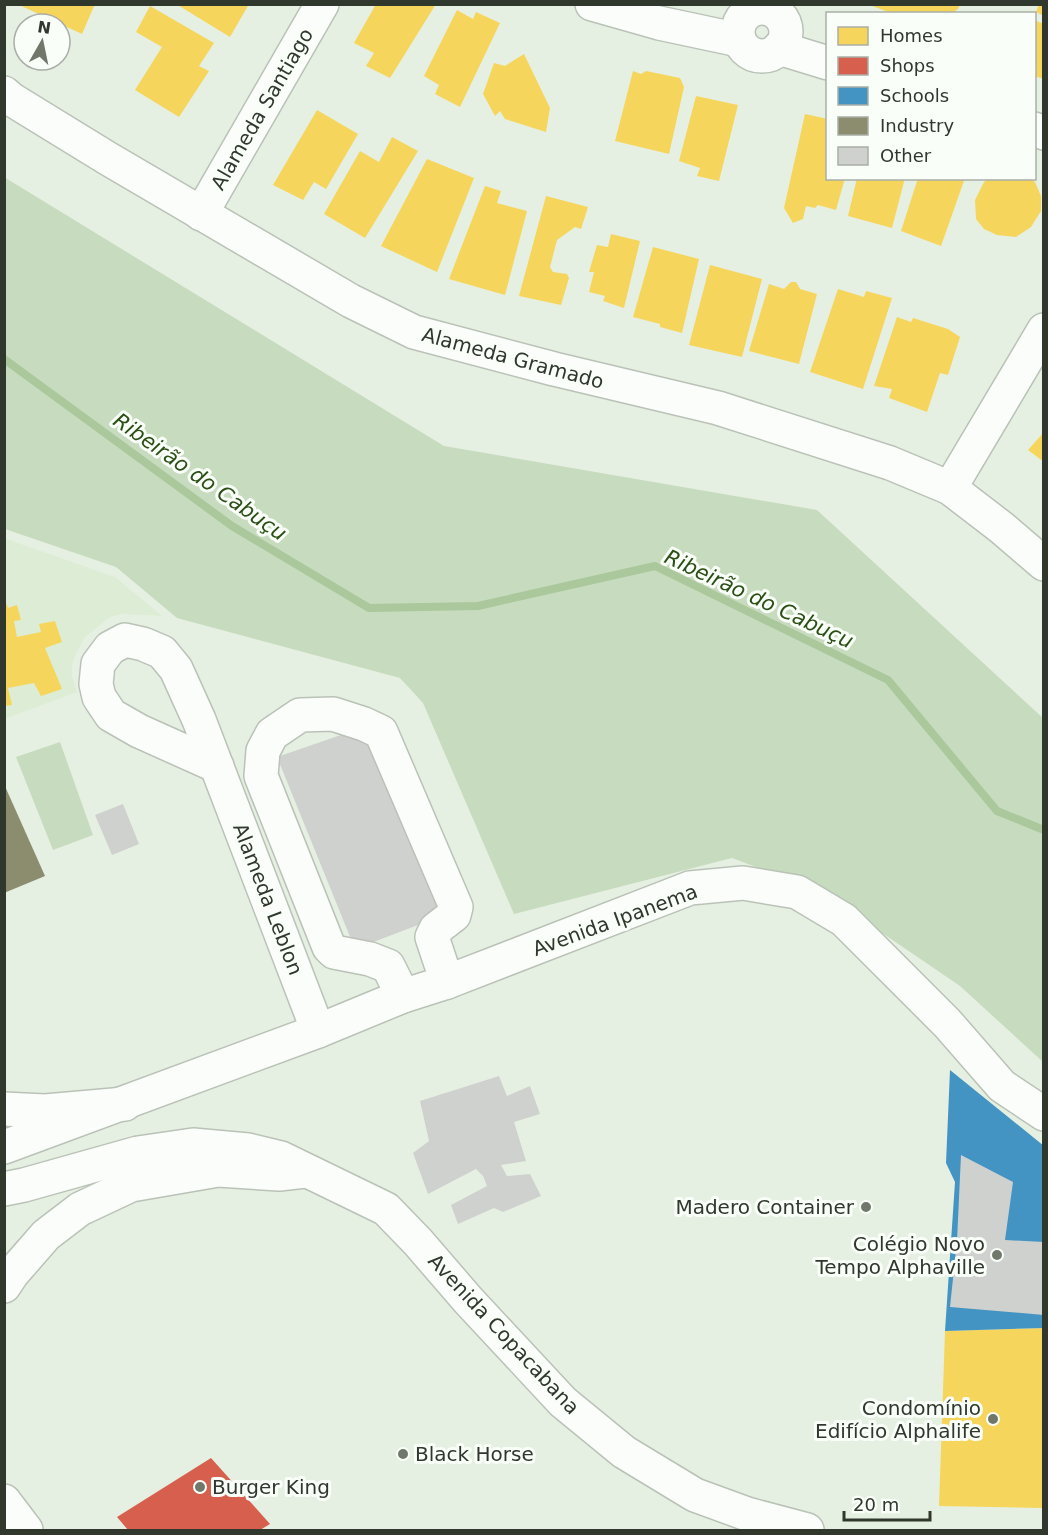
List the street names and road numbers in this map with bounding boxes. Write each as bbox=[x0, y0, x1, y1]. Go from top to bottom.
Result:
street label: Alameda Santiago bbox=[206, 24, 318, 194]
street label: Alameda Gramado bbox=[419, 322, 607, 394]
street label: Alameda Leblon bbox=[228, 820, 308, 978]
street label: Avenida Ipanema bbox=[529, 879, 701, 961]
street label: Avenida Copacabana bbox=[423, 1249, 585, 1419]

